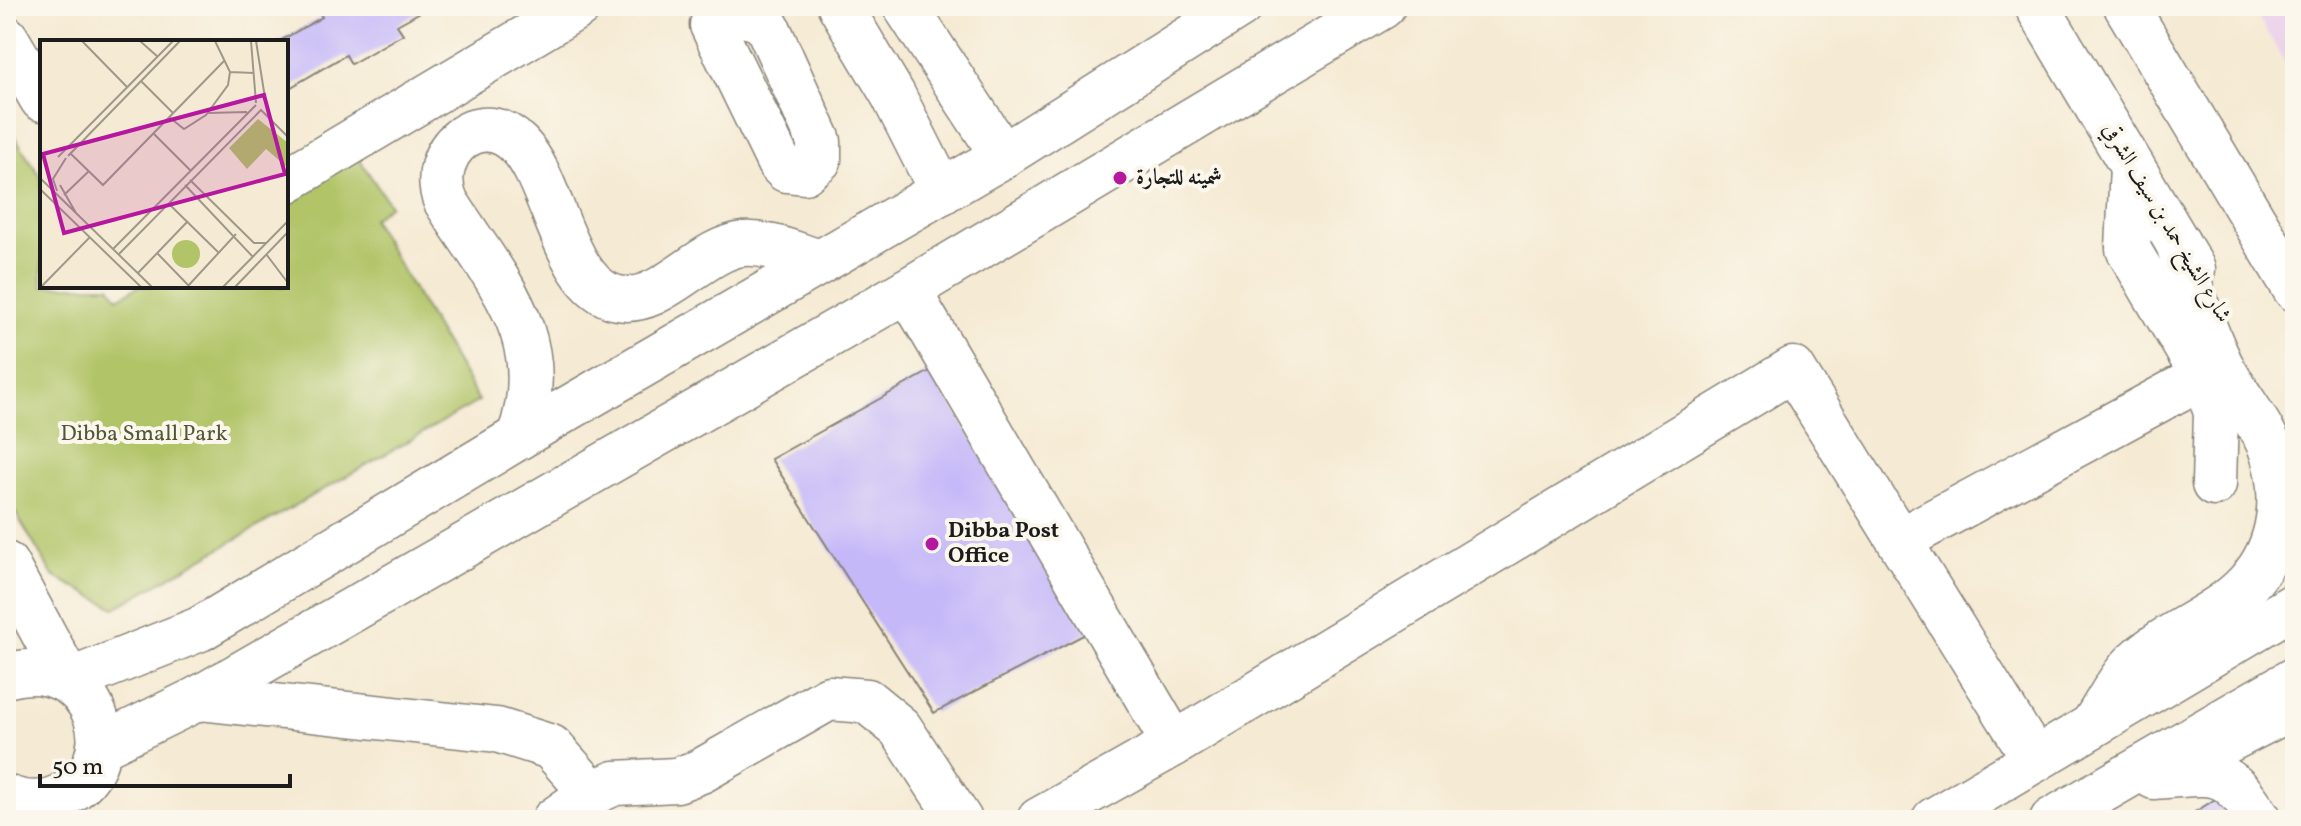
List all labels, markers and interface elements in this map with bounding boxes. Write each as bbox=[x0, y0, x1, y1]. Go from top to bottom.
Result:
inset map bbox=[40, 40, 288, 288]
street label: شارع الشيخ حمد بن سيف الشرقي bbox=[2092, 117, 2238, 330]
place label: شمينه للتجارة bbox=[1136, 163, 1222, 194]
marker: شمينه للتجارة bbox=[1111, 169, 1129, 187]
park label: Dibba Small Park bbox=[61, 419, 227, 450]
place label: Dibba Post Office bbox=[948, 516, 1059, 572]
marker: Dibba Post Office bbox=[923, 535, 941, 553]
scale bar bbox=[40, 738, 290, 788]
text: 50 m bbox=[52, 751, 104, 785]

